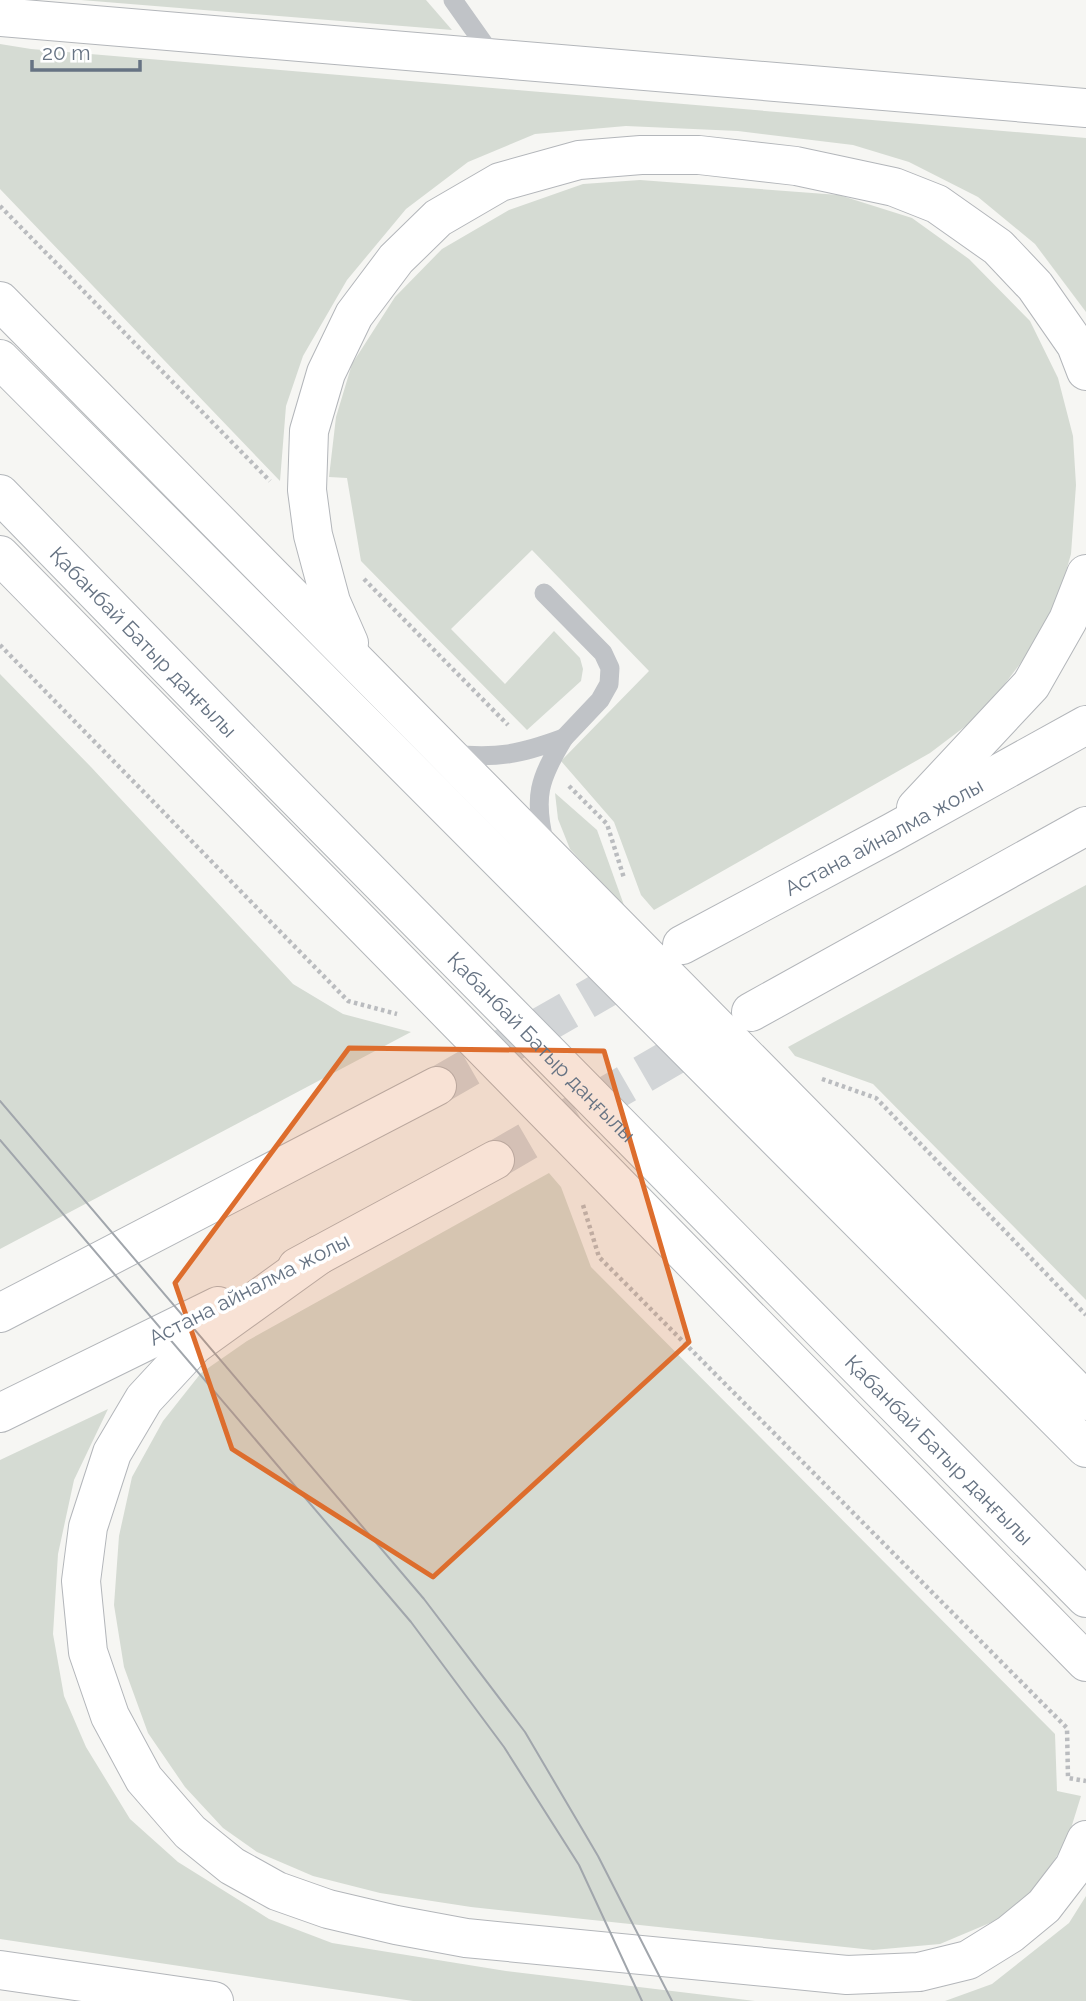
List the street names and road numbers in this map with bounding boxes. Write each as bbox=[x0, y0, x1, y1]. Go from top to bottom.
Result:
street label: Қабанбай Батыр даңғылы bbox=[45, 541, 242, 742]
street label: Астана айналма жолы bbox=[780, 772, 987, 900]
street label: Қабанбай Батыр даңғылы bbox=[443, 946, 641, 1147]
street label: Астана айналма жолы bbox=[144, 1227, 354, 1351]
street label: Қабанбай Батыр даңғылы bbox=[840, 1349, 1039, 1550]

